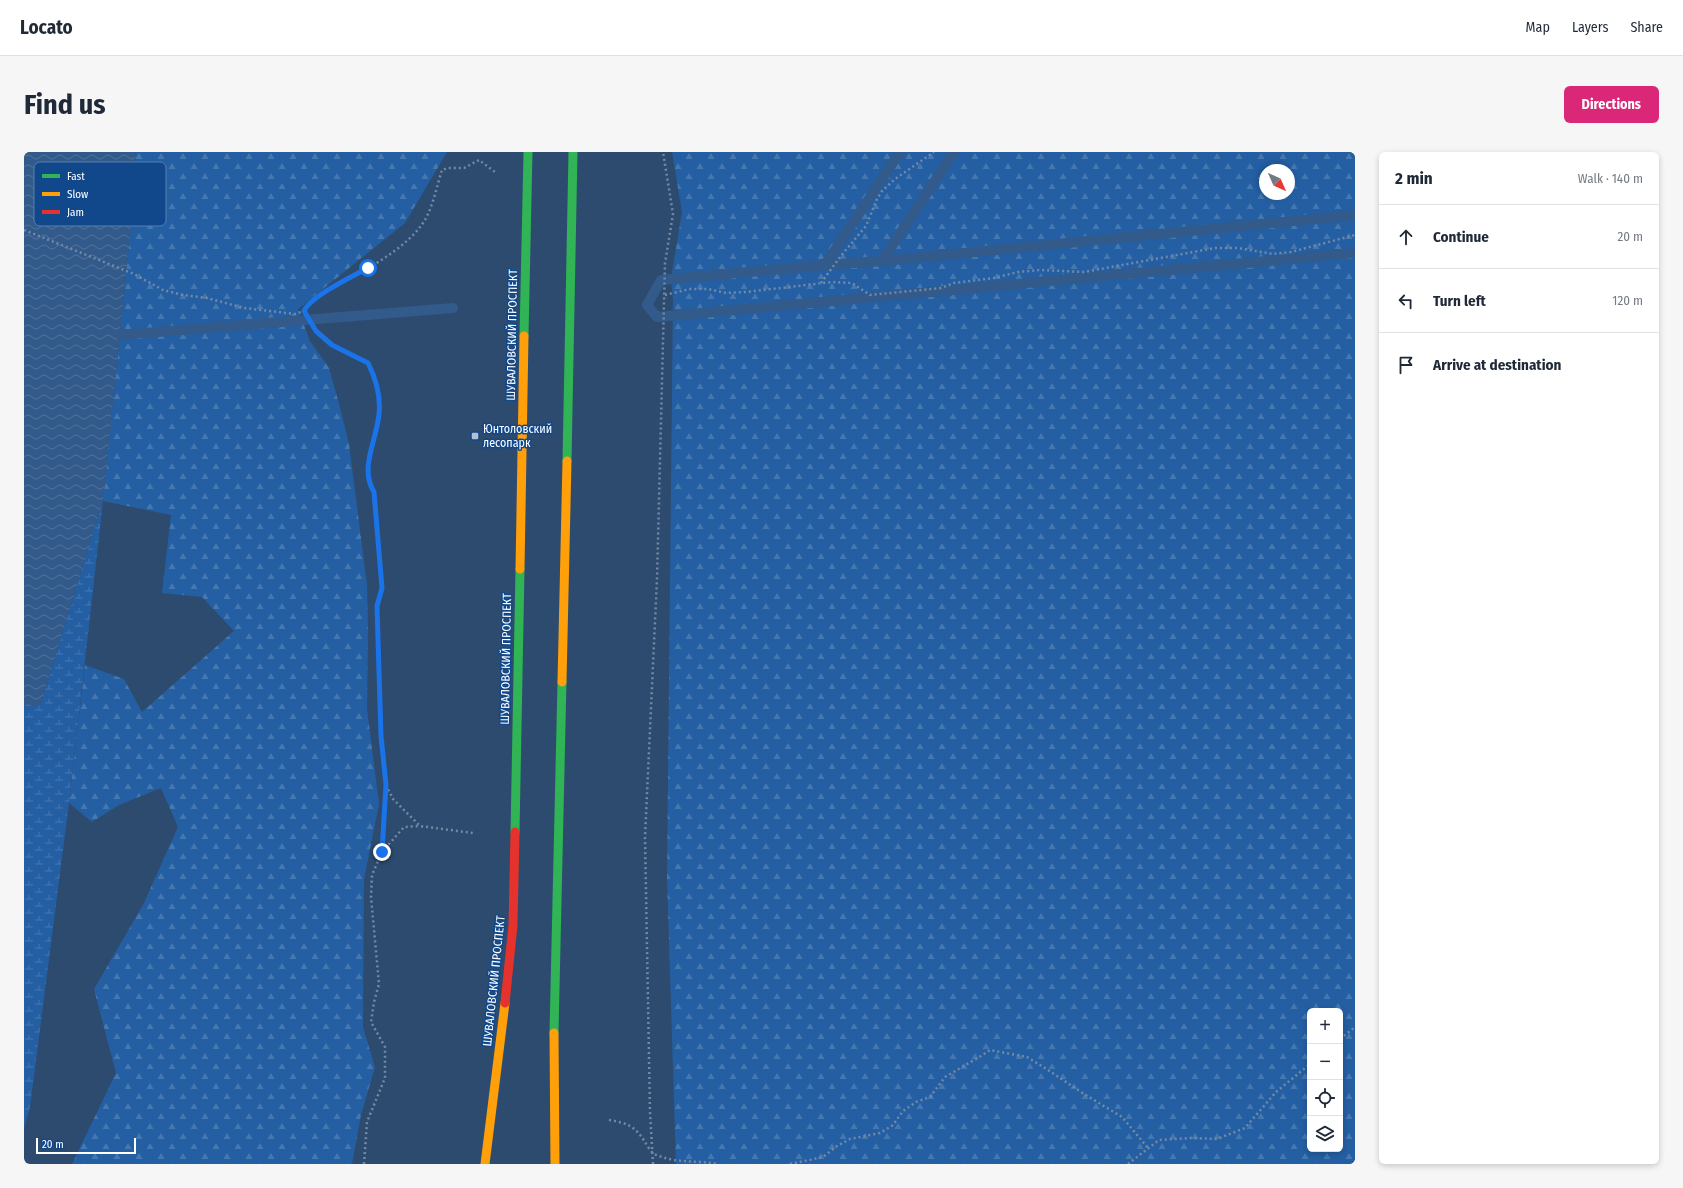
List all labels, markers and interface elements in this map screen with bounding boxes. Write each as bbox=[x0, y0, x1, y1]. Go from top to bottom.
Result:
text: Locato bbox=[20, 16, 73, 39]
text: Map bbox=[1526, 19, 1550, 36]
text: Layers bbox=[1572, 19, 1608, 36]
text: Share bbox=[1630, 19, 1663, 36]
button: Directions bbox=[1564, 86, 1659, 123]
text: Find us bbox=[24, 88, 106, 121]
legend bbox=[34, 162, 166, 226]
north arrow bbox=[1259, 164, 1295, 200]
text: 2 min bbox=[1395, 168, 1433, 189]
text: Fast bbox=[67, 170, 85, 183]
text: Walk · 140 m bbox=[1578, 171, 1643, 186]
text: Slow bbox=[67, 188, 88, 201]
text: Jam bbox=[67, 206, 84, 219]
icon: ahead bbox=[1395, 226, 1417, 248]
text: Continue bbox=[1433, 228, 1489, 246]
text: 20 m bbox=[1617, 229, 1643, 244]
route start bbox=[359, 259, 377, 277]
street label: ШУВАЛОВСКИЙ ПРОСПЕКТ bbox=[503, 269, 520, 401]
icon: left bbox=[1395, 290, 1417, 312]
text: Turn left bbox=[1433, 292, 1486, 310]
text: 120 m bbox=[1612, 293, 1643, 308]
icon: arrive bbox=[1395, 354, 1417, 376]
text: Arrive at destination bbox=[1433, 356, 1561, 374]
place label: Юнтоловский лесопарк bbox=[483, 422, 552, 450]
marker: Юнтоловский лесопарк bbox=[470, 431, 480, 441]
street label: ШУВАЛОВСКИЙ ПРОСПЕКТ bbox=[497, 593, 514, 725]
route end bbox=[373, 843, 391, 861]
street label: ШУВАЛОВСКИЙ ПРОСПЕКТ bbox=[479, 914, 508, 1047]
map controls bbox=[1307, 1008, 1343, 1152]
button: + bbox=[1307, 1008, 1343, 1044]
button: − bbox=[1307, 1044, 1343, 1080]
button: locate bbox=[1307, 1080, 1343, 1116]
button: layers bbox=[1307, 1116, 1343, 1152]
scale bar bbox=[36, 1136, 136, 1155]
text: 20 m bbox=[42, 1138, 64, 1151]

